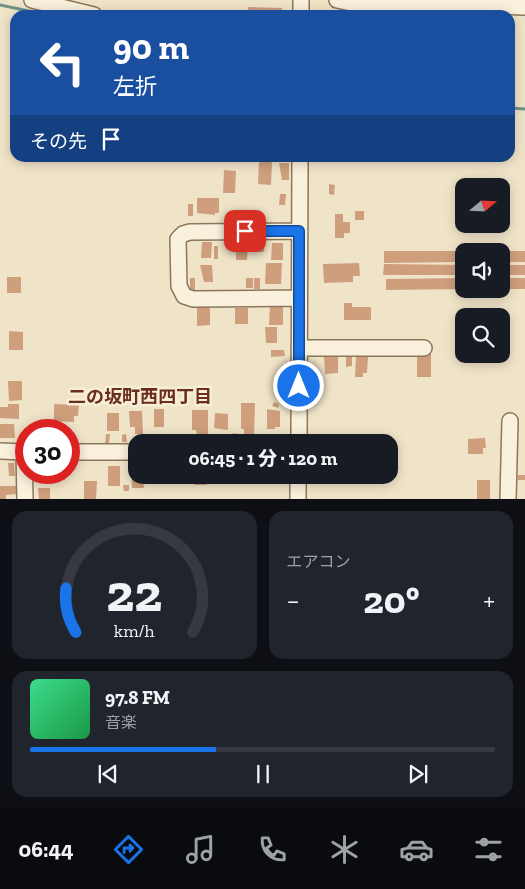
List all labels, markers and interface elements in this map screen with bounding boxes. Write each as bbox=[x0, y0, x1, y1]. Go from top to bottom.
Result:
text: 90 m bbox=[113, 26, 189, 68]
icon: left bbox=[30, 30, 95, 95]
text: 左折 bbox=[113, 73, 157, 100]
icon: arrive bbox=[97, 125, 125, 153]
text: その先 bbox=[30, 130, 87, 153]
north arrow bbox=[455, 178, 510, 232]
map controls bbox=[455, 178, 510, 363]
pin bbox=[224, 210, 266, 252]
icon: arrive bbox=[231, 217, 259, 245]
button: sound bbox=[455, 243, 510, 298]
button: search bbox=[455, 308, 510, 363]
position arrow bbox=[272, 359, 324, 411]
district label: 二の坂町西四丁目 bbox=[68, 386, 212, 408]
speed limit sign: 30 bbox=[15, 419, 80, 484]
text: 06:45 · 1 分 · 120 m bbox=[189, 447, 337, 470]
text: エアコン bbox=[287, 552, 351, 571]
text: 22 bbox=[106, 562, 162, 624]
text: 20° bbox=[363, 577, 419, 623]
text: − bbox=[287, 584, 300, 617]
text: + bbox=[483, 584, 495, 617]
text: km/h bbox=[114, 620, 155, 642]
text: 97.8 FM bbox=[105, 686, 170, 709]
text: 音楽 bbox=[105, 713, 137, 732]
icon: previous bbox=[94, 760, 122, 788]
icon: pause bbox=[249, 760, 277, 788]
icon: next bbox=[404, 760, 432, 788]
icon: directions bbox=[111, 832, 146, 867]
icon: music bbox=[183, 832, 218, 867]
icon: phone bbox=[255, 832, 290, 867]
icon: climate bbox=[327, 832, 362, 867]
icon: car bbox=[399, 832, 434, 867]
icon: filters bbox=[471, 832, 506, 867]
text: 06:44 bbox=[19, 836, 74, 863]

